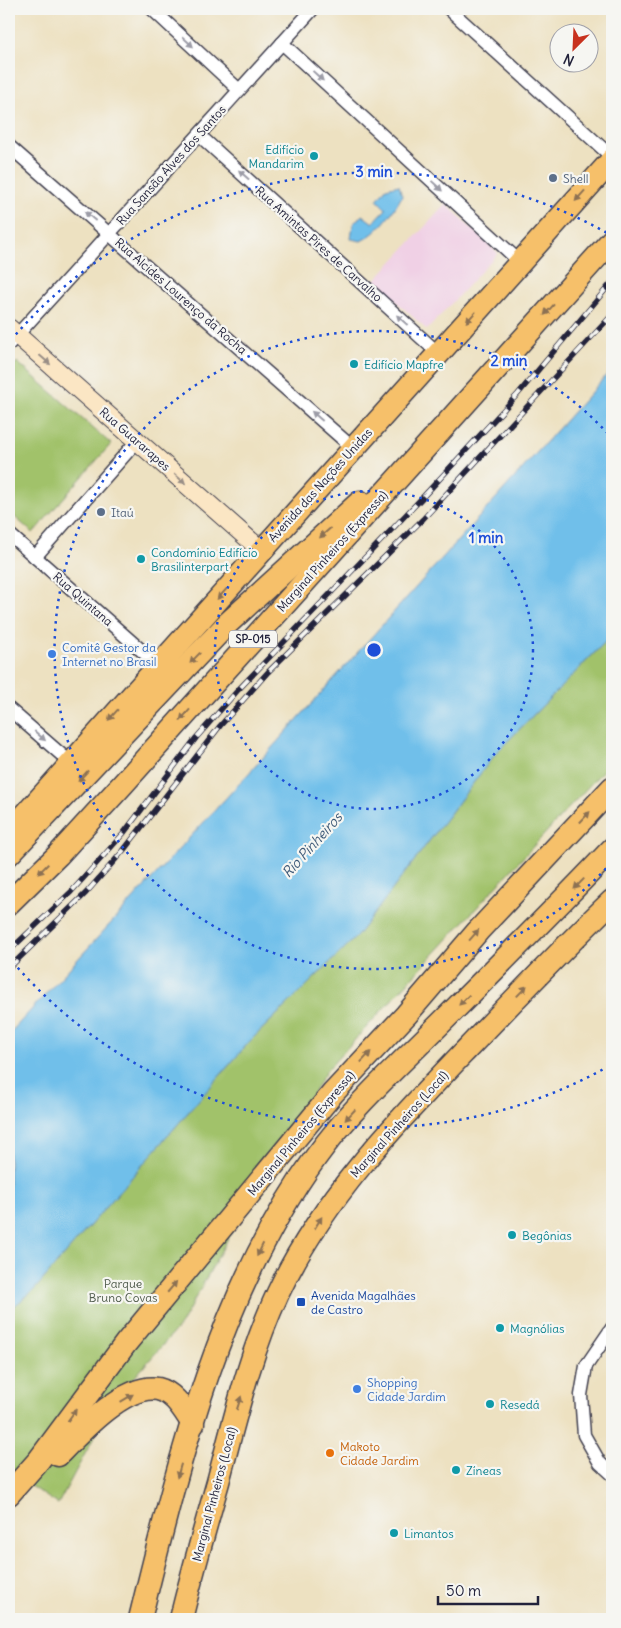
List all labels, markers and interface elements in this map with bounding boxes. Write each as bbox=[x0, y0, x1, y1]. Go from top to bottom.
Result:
north arrow bbox=[548, 22, 598, 72]
one-way arrow bbox=[181, 36, 193, 48]
text: N bbox=[561, 50, 577, 70]
one-way arrow bbox=[311, 70, 323, 82]
street label: Rua Sansão Alves dos Santos bbox=[113, 102, 229, 228]
place label: Edifício Mandarim bbox=[249, 142, 304, 171]
marker: Edifício Mandarim bbox=[308, 150, 320, 162]
text: 3 min bbox=[355, 162, 393, 181]
one-way arrow bbox=[237, 170, 250, 181]
place label: Shell bbox=[563, 171, 588, 186]
marker: Shell bbox=[547, 172, 559, 184]
one-way arrow bbox=[431, 180, 443, 192]
street label: Rua Amintas Pires de Carvalho bbox=[253, 183, 386, 305]
one-way arrow bbox=[574, 190, 586, 202]
one-way arrow bbox=[83, 210, 96, 221]
street label: Rua Alcides Lourenço da Rocha bbox=[112, 235, 250, 357]
one-way arrow bbox=[543, 304, 554, 317]
one-way arrow bbox=[465, 310, 477, 322]
one-way arrow bbox=[396, 315, 409, 326]
text: 2 min bbox=[491, 351, 528, 370]
one-way arrow bbox=[39, 355, 52, 366]
place label: Edifício Mapfre bbox=[364, 357, 444, 372]
marker: Edifício Mapfre bbox=[348, 358, 360, 370]
street label: Rua Guararapes bbox=[97, 404, 173, 474]
one-way arrow bbox=[310, 410, 323, 421]
street label: Avenida das Nações Unidas bbox=[265, 425, 375, 545]
one-way arrow bbox=[174, 474, 187, 485]
street label: Marginal Pinheiros (Expressa) bbox=[274, 487, 391, 615]
place label: Itaú bbox=[111, 505, 134, 520]
marker: Itaú bbox=[95, 506, 107, 518]
one-way arrow bbox=[318, 528, 331, 539]
text: 1 min bbox=[469, 528, 504, 547]
place label: Condomínio Edifício Brasilinterpart bbox=[151, 545, 258, 574]
marker: Condomínio Edifício Brasilinterpart bbox=[135, 553, 147, 565]
street label: Rua Quintana bbox=[50, 569, 116, 629]
one-way arrow bbox=[216, 587, 227, 600]
road number: SP-015 bbox=[229, 630, 277, 648]
place label: Comitê Gestor da Internet no Brasil bbox=[62, 640, 156, 669]
centre of rings bbox=[365, 641, 383, 659]
marker: Comitê Gestor da Internet no Brasil bbox=[46, 648, 58, 660]
one-way arrow bbox=[189, 651, 201, 663]
one-way arrow bbox=[107, 708, 119, 720]
one-way arrow bbox=[179, 709, 190, 722]
one-way arrow bbox=[33, 730, 45, 742]
one-way arrow bbox=[77, 769, 89, 781]
water label: Rio Pinheiros bbox=[278, 807, 347, 881]
one-way arrow bbox=[579, 811, 591, 823]
one-way arrow bbox=[38, 863, 50, 875]
one-way arrow bbox=[573, 878, 585, 890]
one-way arrow bbox=[468, 930, 480, 942]
one-way arrow bbox=[516, 986, 528, 998]
one-way arrow bbox=[459, 993, 471, 1005]
one-way arrow bbox=[360, 1052, 372, 1064]
street label: Marginal Pinheiros (Expressa) bbox=[244, 1067, 358, 1198]
street label: Marginal Pinheiros (Local) bbox=[347, 1067, 451, 1181]
one-way arrow bbox=[344, 1108, 356, 1120]
one-way arrow bbox=[314, 1217, 323, 1230]
place label: Begônias bbox=[522, 1228, 572, 1243]
marker: Begônias bbox=[506, 1229, 518, 1241]
one-way arrow bbox=[256, 1242, 264, 1257]
park label: Parque Bruno Covas bbox=[89, 1276, 157, 1305]
one-way arrow bbox=[166, 1281, 177, 1294]
place label: Avenida Magalhães de Castro bbox=[311, 1288, 416, 1317]
marker: Avenida Magalhães de Castro bbox=[295, 1296, 307, 1308]
place label: Magnólias bbox=[510, 1321, 565, 1336]
marker: Magnólias bbox=[494, 1322, 506, 1334]
place label: Shopping Cidade Jardim bbox=[367, 1375, 446, 1404]
marker: Shopping Cidade Jardim bbox=[351, 1383, 363, 1395]
one-way arrow bbox=[120, 1393, 133, 1402]
one-way arrow bbox=[235, 1395, 243, 1410]
place label: Resedá bbox=[500, 1397, 540, 1412]
marker: Resedá bbox=[484, 1398, 496, 1410]
one-way arrow bbox=[67, 1408, 77, 1422]
street label: Marginal Pinheiros (Local) bbox=[189, 1425, 239, 1563]
place label: Makoto Cidade Jardim bbox=[340, 1439, 419, 1468]
marker: Makoto Cidade Jardim bbox=[324, 1447, 336, 1459]
place label: Zíneas bbox=[466, 1463, 501, 1478]
one-way arrow bbox=[174, 1464, 182, 1479]
marker: Zíneas bbox=[450, 1464, 462, 1476]
place label: Limantos bbox=[404, 1526, 454, 1541]
marker: Limantos bbox=[388, 1527, 400, 1539]
scale bar bbox=[438, 1573, 538, 1605]
text: 50 m bbox=[446, 1581, 481, 1600]

